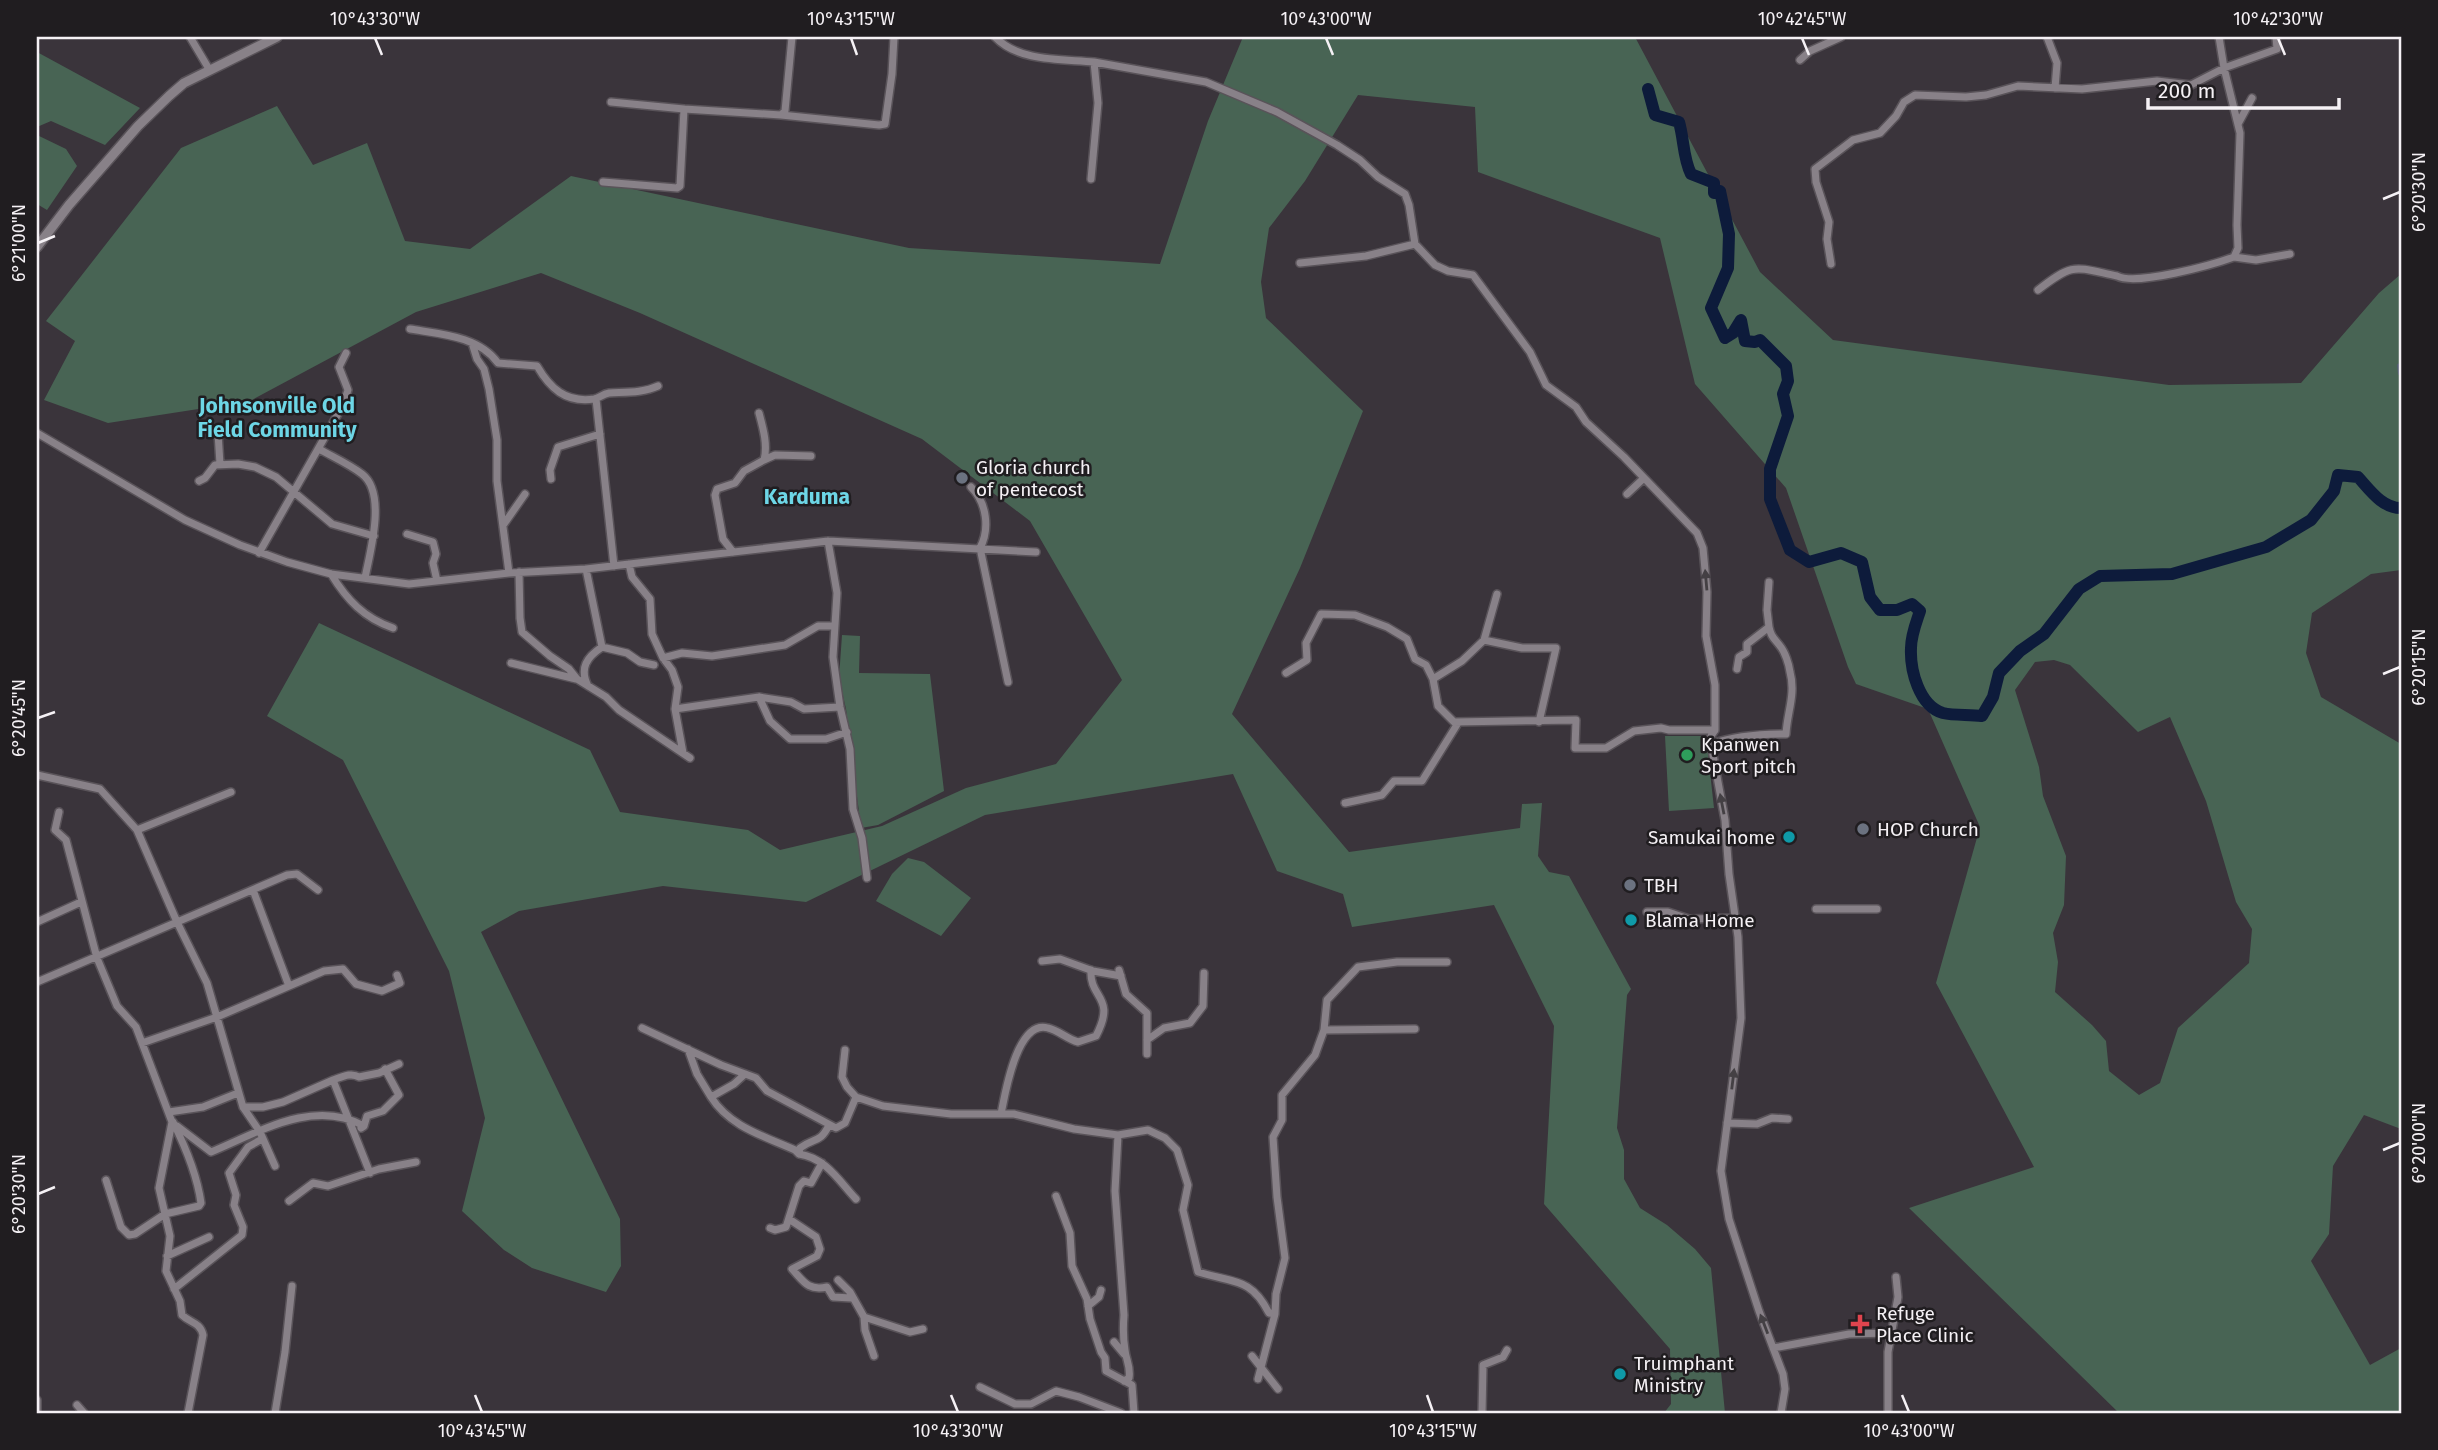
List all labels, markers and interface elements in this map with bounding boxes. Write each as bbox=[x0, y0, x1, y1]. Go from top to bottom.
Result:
text: 10°43'30"W bbox=[330, 8, 420, 30]
text: 10°43'15"W bbox=[807, 8, 895, 30]
text: 10°43'00"W bbox=[1280, 8, 1372, 30]
text: 10°42'45"W bbox=[1758, 8, 1846, 30]
text: 10°42'30"W bbox=[2233, 8, 2323, 30]
scale bar bbox=[2148, 66, 2338, 110]
text: 200 m bbox=[2158, 78, 2215, 104]
text: 6°20'30"N bbox=[2408, 152, 2430, 232]
text: 6°21'00"N bbox=[8, 204, 30, 282]
district label: Johnsonville Old Field Community bbox=[197, 393, 357, 443]
place label: Gloria church of pentecost bbox=[976, 456, 1091, 501]
marker: Gloria church of pentecost bbox=[954, 470, 970, 486]
district label: Karduma bbox=[764, 484, 850, 510]
one-way arrow bbox=[1700, 569, 1711, 591]
text: 6°20'15"N bbox=[2408, 628, 2430, 706]
text: 6°20'45"N bbox=[8, 679, 30, 757]
place label: Kpanwen Sport pitch bbox=[1701, 733, 1796, 778]
marker: Kpanwen Sport pitch bbox=[1679, 747, 1695, 763]
one-way arrow bbox=[1716, 793, 1727, 815]
place label: HOP Church bbox=[1877, 818, 1979, 841]
marker: HOP Church bbox=[1855, 821, 1871, 837]
place label: Samukai home bbox=[1648, 826, 1775, 849]
marker: Samukai home bbox=[1781, 829, 1797, 845]
place label: TBH bbox=[1644, 874, 1678, 897]
marker: TBH bbox=[1622, 877, 1638, 893]
place label: Blama Home bbox=[1645, 909, 1755, 932]
marker: Blama Home bbox=[1623, 912, 1639, 928]
one-way arrow bbox=[1728, 1068, 1739, 1090]
text: 6°20'00"N bbox=[2408, 1103, 2430, 1183]
text: 6°20'30"N bbox=[8, 1154, 30, 1234]
place label: Refuge Place Clinic bbox=[1876, 1302, 1974, 1347]
one-way arrow bbox=[1759, 1314, 1770, 1335]
marker: Refuge Place Clinic bbox=[1850, 1314, 1870, 1334]
place label: Truimphant Ministry bbox=[1634, 1352, 1734, 1397]
marker: Truimphant Ministry bbox=[1612, 1366, 1628, 1382]
text: 10°43'45"W bbox=[438, 1420, 526, 1442]
text: 10°43'30"W bbox=[913, 1420, 1003, 1442]
text: 10°43'15"W bbox=[1389, 1420, 1477, 1442]
text: 10°43'00"W bbox=[1863, 1420, 1955, 1442]

